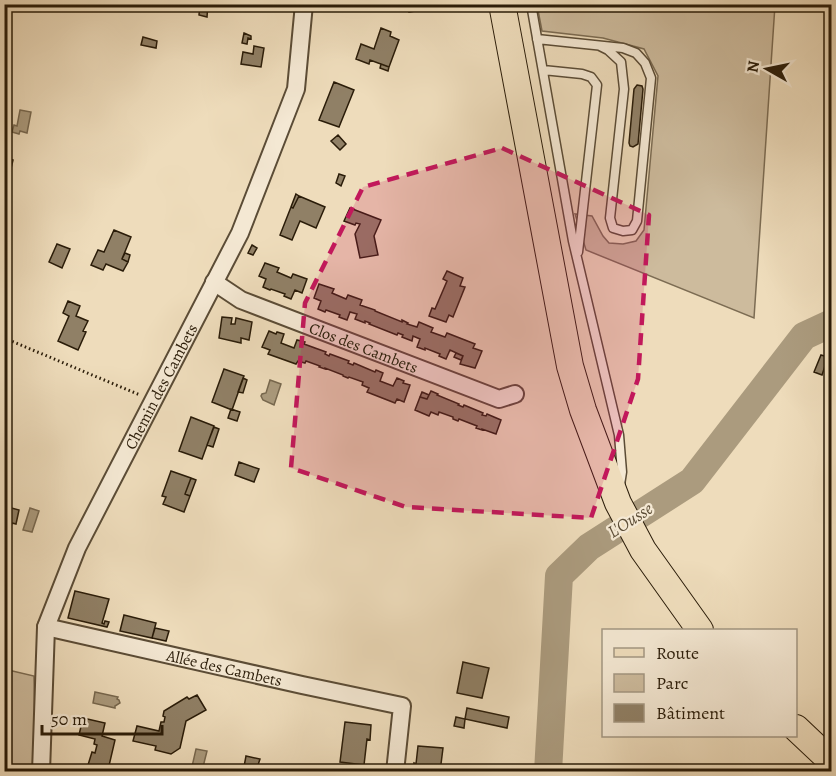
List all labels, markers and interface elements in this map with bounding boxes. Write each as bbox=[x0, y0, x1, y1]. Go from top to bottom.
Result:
north arrow bbox=[737, 39, 797, 99]
text: N bbox=[741, 59, 765, 74]
street label: Clos des Cambets bbox=[306, 317, 421, 379]
street label: Chemin des Cambets bbox=[120, 320, 203, 453]
water label: L'Ousse bbox=[603, 496, 658, 544]
legend bbox=[602, 629, 797, 737]
text: Route bbox=[656, 641, 699, 665]
street label: Allée des Cambets bbox=[164, 644, 284, 692]
text: Parc bbox=[656, 671, 688, 695]
scale bar bbox=[42, 698, 162, 736]
text: Bâtiment bbox=[656, 701, 725, 725]
text: 50 m bbox=[51, 707, 87, 731]

